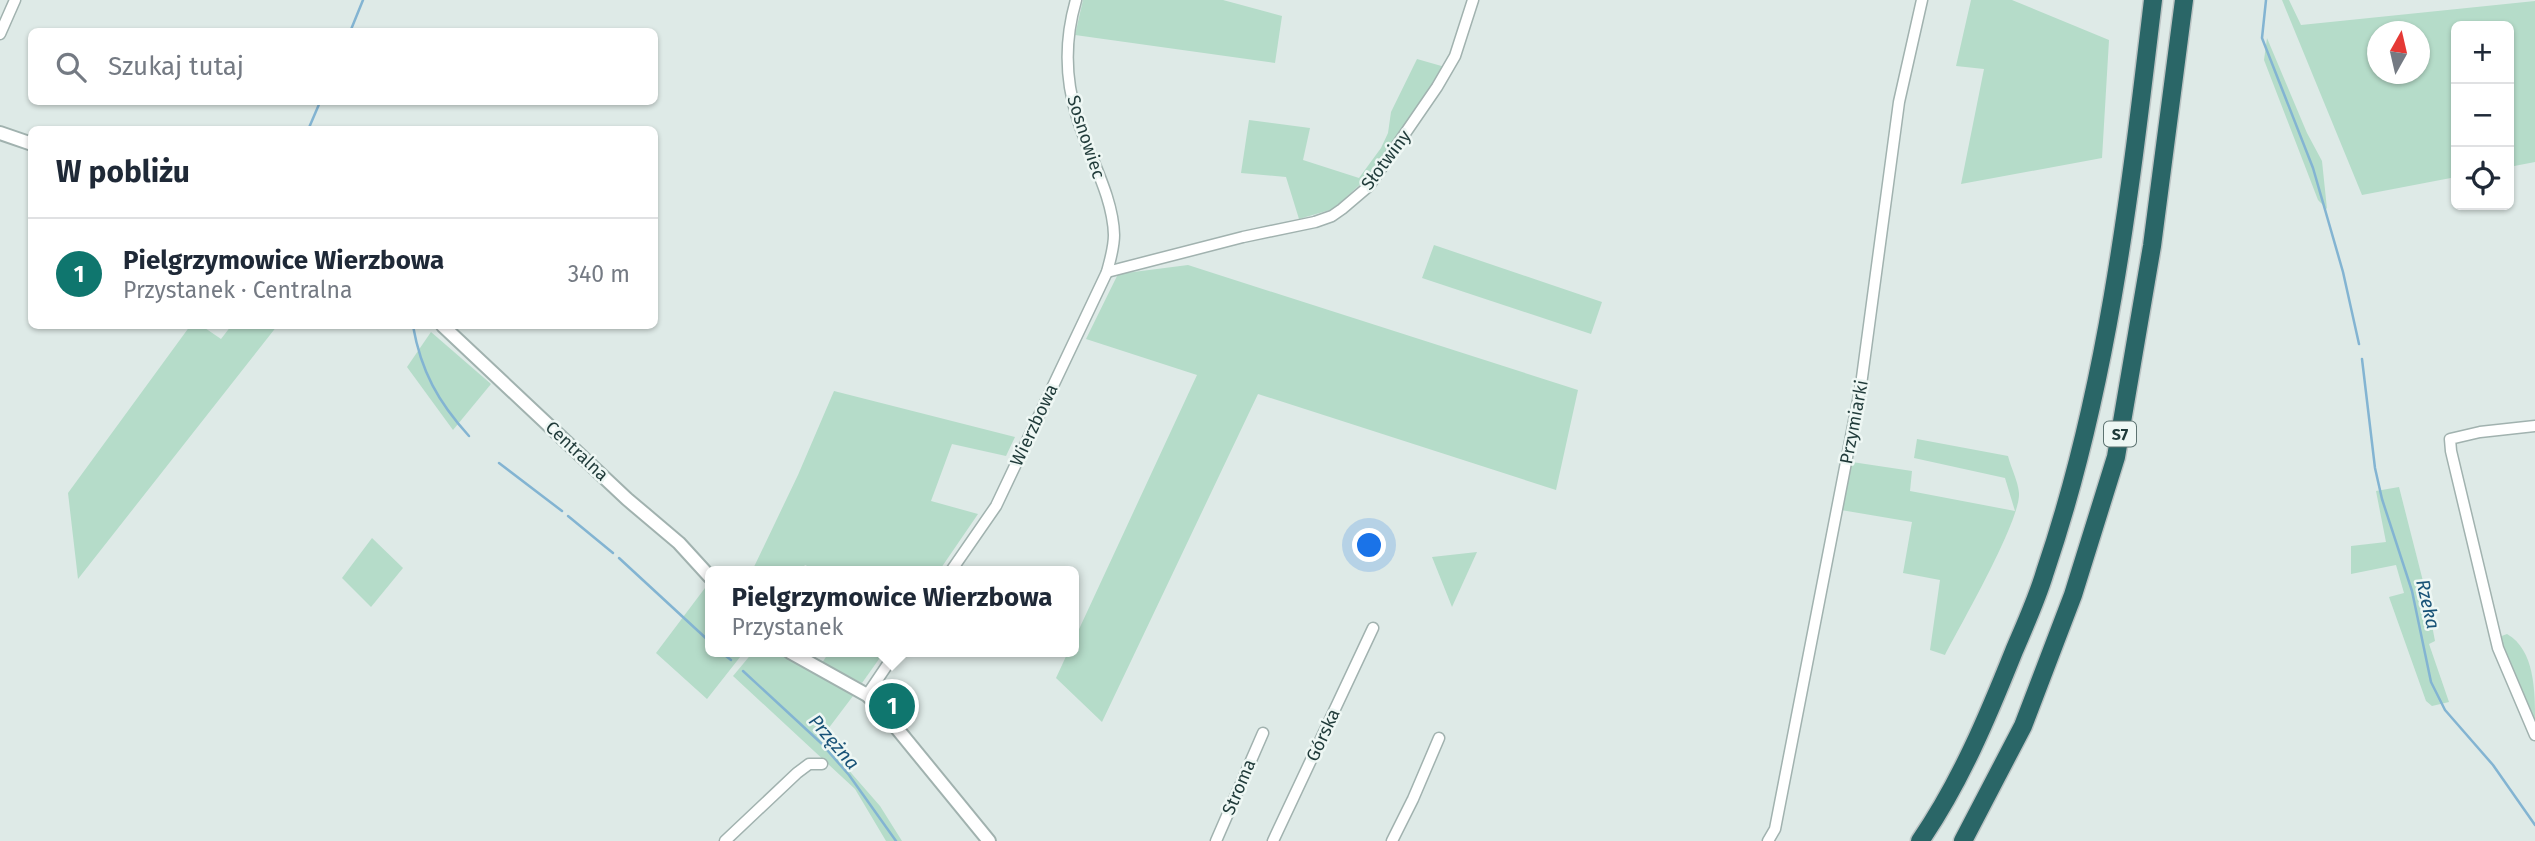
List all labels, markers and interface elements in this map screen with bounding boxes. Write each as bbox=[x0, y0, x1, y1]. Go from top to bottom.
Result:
north arrow bbox=[2367, 21, 2430, 84]
map controls bbox=[2451, 21, 2514, 210]
button: + bbox=[2451, 21, 2514, 84]
search box bbox=[28, 28, 658, 105]
icon: search bbox=[52, 48, 90, 86]
text: Szukaj tutaj bbox=[108, 51, 244, 82]
button: − bbox=[2451, 84, 2514, 147]
street label: Sosnowiec bbox=[1062, 93, 1110, 182]
street label: Słotwiny bbox=[1356, 126, 1416, 194]
button: locate bbox=[2451, 147, 2514, 210]
text: W pobliżu bbox=[56, 154, 190, 190]
text: Pielgrzymowice Wierzbowa bbox=[123, 245, 444, 276]
text: 1 bbox=[74, 260, 84, 288]
text: 340 m bbox=[568, 260, 630, 288]
text: Przystanek · Centralna bbox=[123, 276, 352, 304]
street label: Przymiarki bbox=[1835, 378, 1873, 466]
street label: Wierzbowa bbox=[1005, 380, 1063, 470]
street label: Centralna bbox=[541, 416, 613, 486]
road number: S7 bbox=[2104, 422, 2136, 446]
your location bbox=[1352, 528, 1386, 562]
popup bbox=[705, 566, 1079, 657]
water label: Rzeka bbox=[2411, 577, 2445, 631]
text: Pielgrzymowice Wierzbowa bbox=[731, 582, 1053, 613]
text: Przystanek bbox=[731, 613, 843, 641]
pin: 1 bbox=[869, 680, 915, 732]
street label: Górska bbox=[1301, 705, 1345, 765]
water label: Przężna bbox=[804, 710, 864, 774]
street label: Stroma bbox=[1217, 756, 1261, 818]

